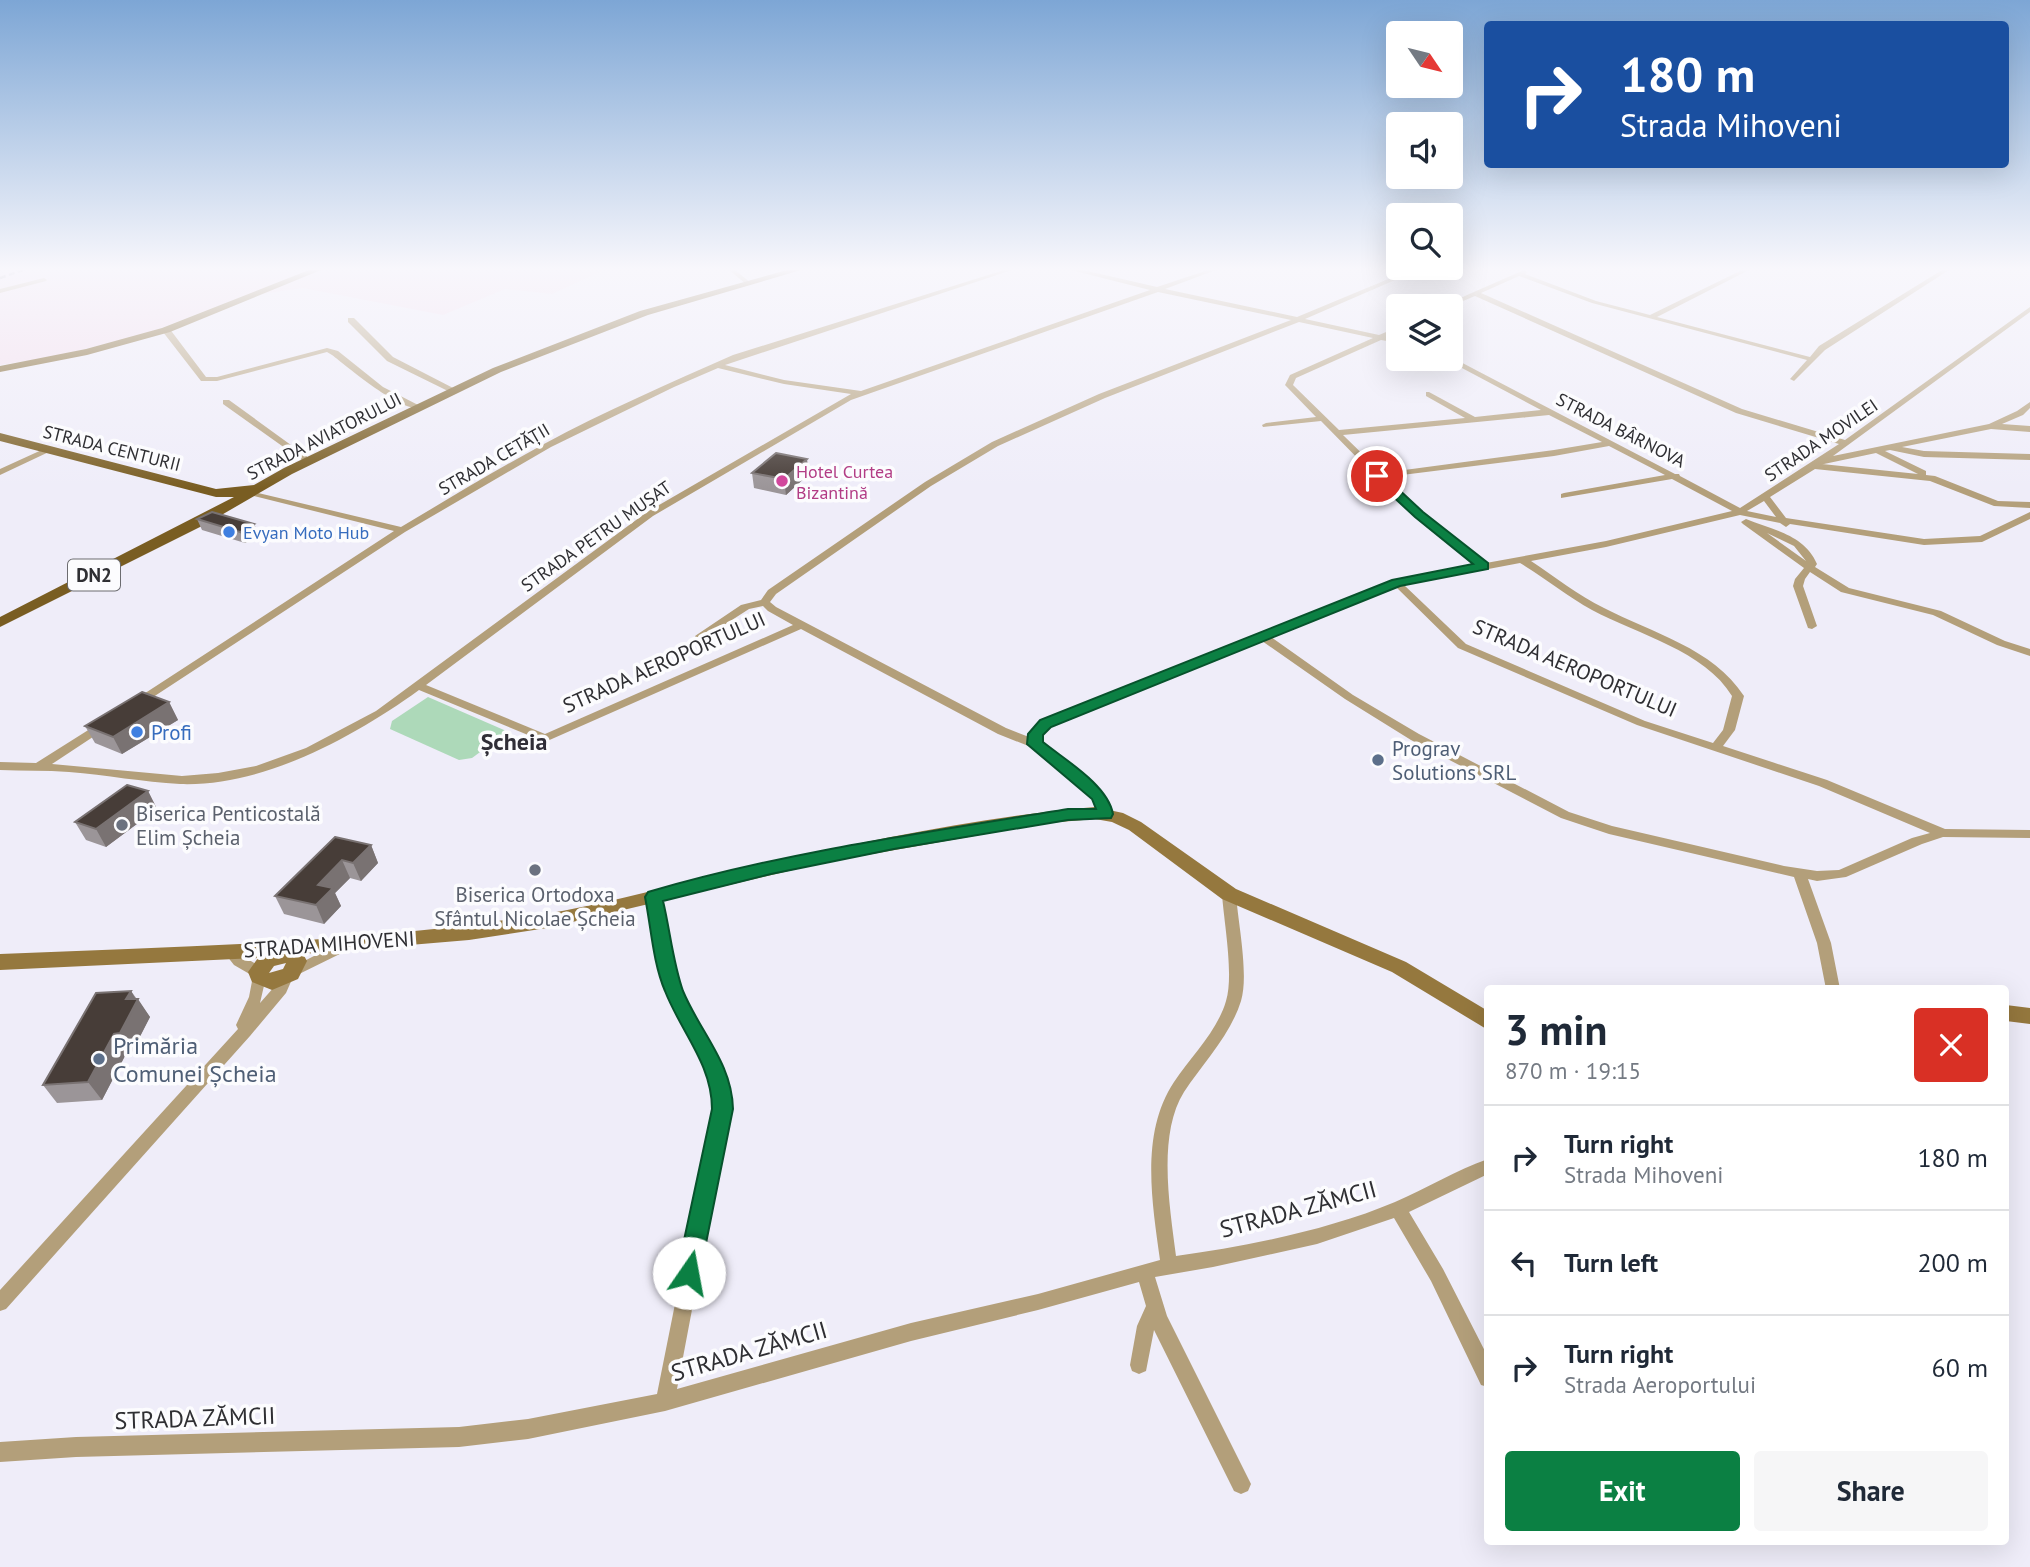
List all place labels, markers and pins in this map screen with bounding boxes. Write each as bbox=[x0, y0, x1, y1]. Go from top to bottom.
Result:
pin bbox=[1347, 446, 1407, 506]
place label: Hotel Curtea Bizantină bbox=[796, 460, 893, 504]
marker: Hotel Curtea Bizantină bbox=[774, 473, 790, 489]
place label: Evyan Moto Hub bbox=[243, 521, 369, 544]
marker: Evyan Moto Hub bbox=[221, 524, 237, 540]
place label: Profi bbox=[151, 719, 192, 746]
marker: Profi bbox=[129, 724, 145, 740]
place label: Prograv Solutions SRL bbox=[1392, 735, 1516, 786]
marker: Prograv Solutions SRL bbox=[1370, 752, 1386, 768]
place label: Biserica Penticostală Elim Șcheia bbox=[136, 800, 321, 851]
marker: Biserica Penticostală Elim Șcheia bbox=[114, 817, 130, 833]
marker: Biserica Ortodoxa Sfântul Nicolae Șcheia bbox=[527, 862, 543, 878]
place label: Biserica Ortodoxa Sfântul Nicolae Șcheia bbox=[434, 881, 636, 932]
place label: Primăria Comunei Șcheia bbox=[113, 1030, 277, 1089]
marker: Primăria Comunei Șcheia bbox=[91, 1051, 107, 1067]

